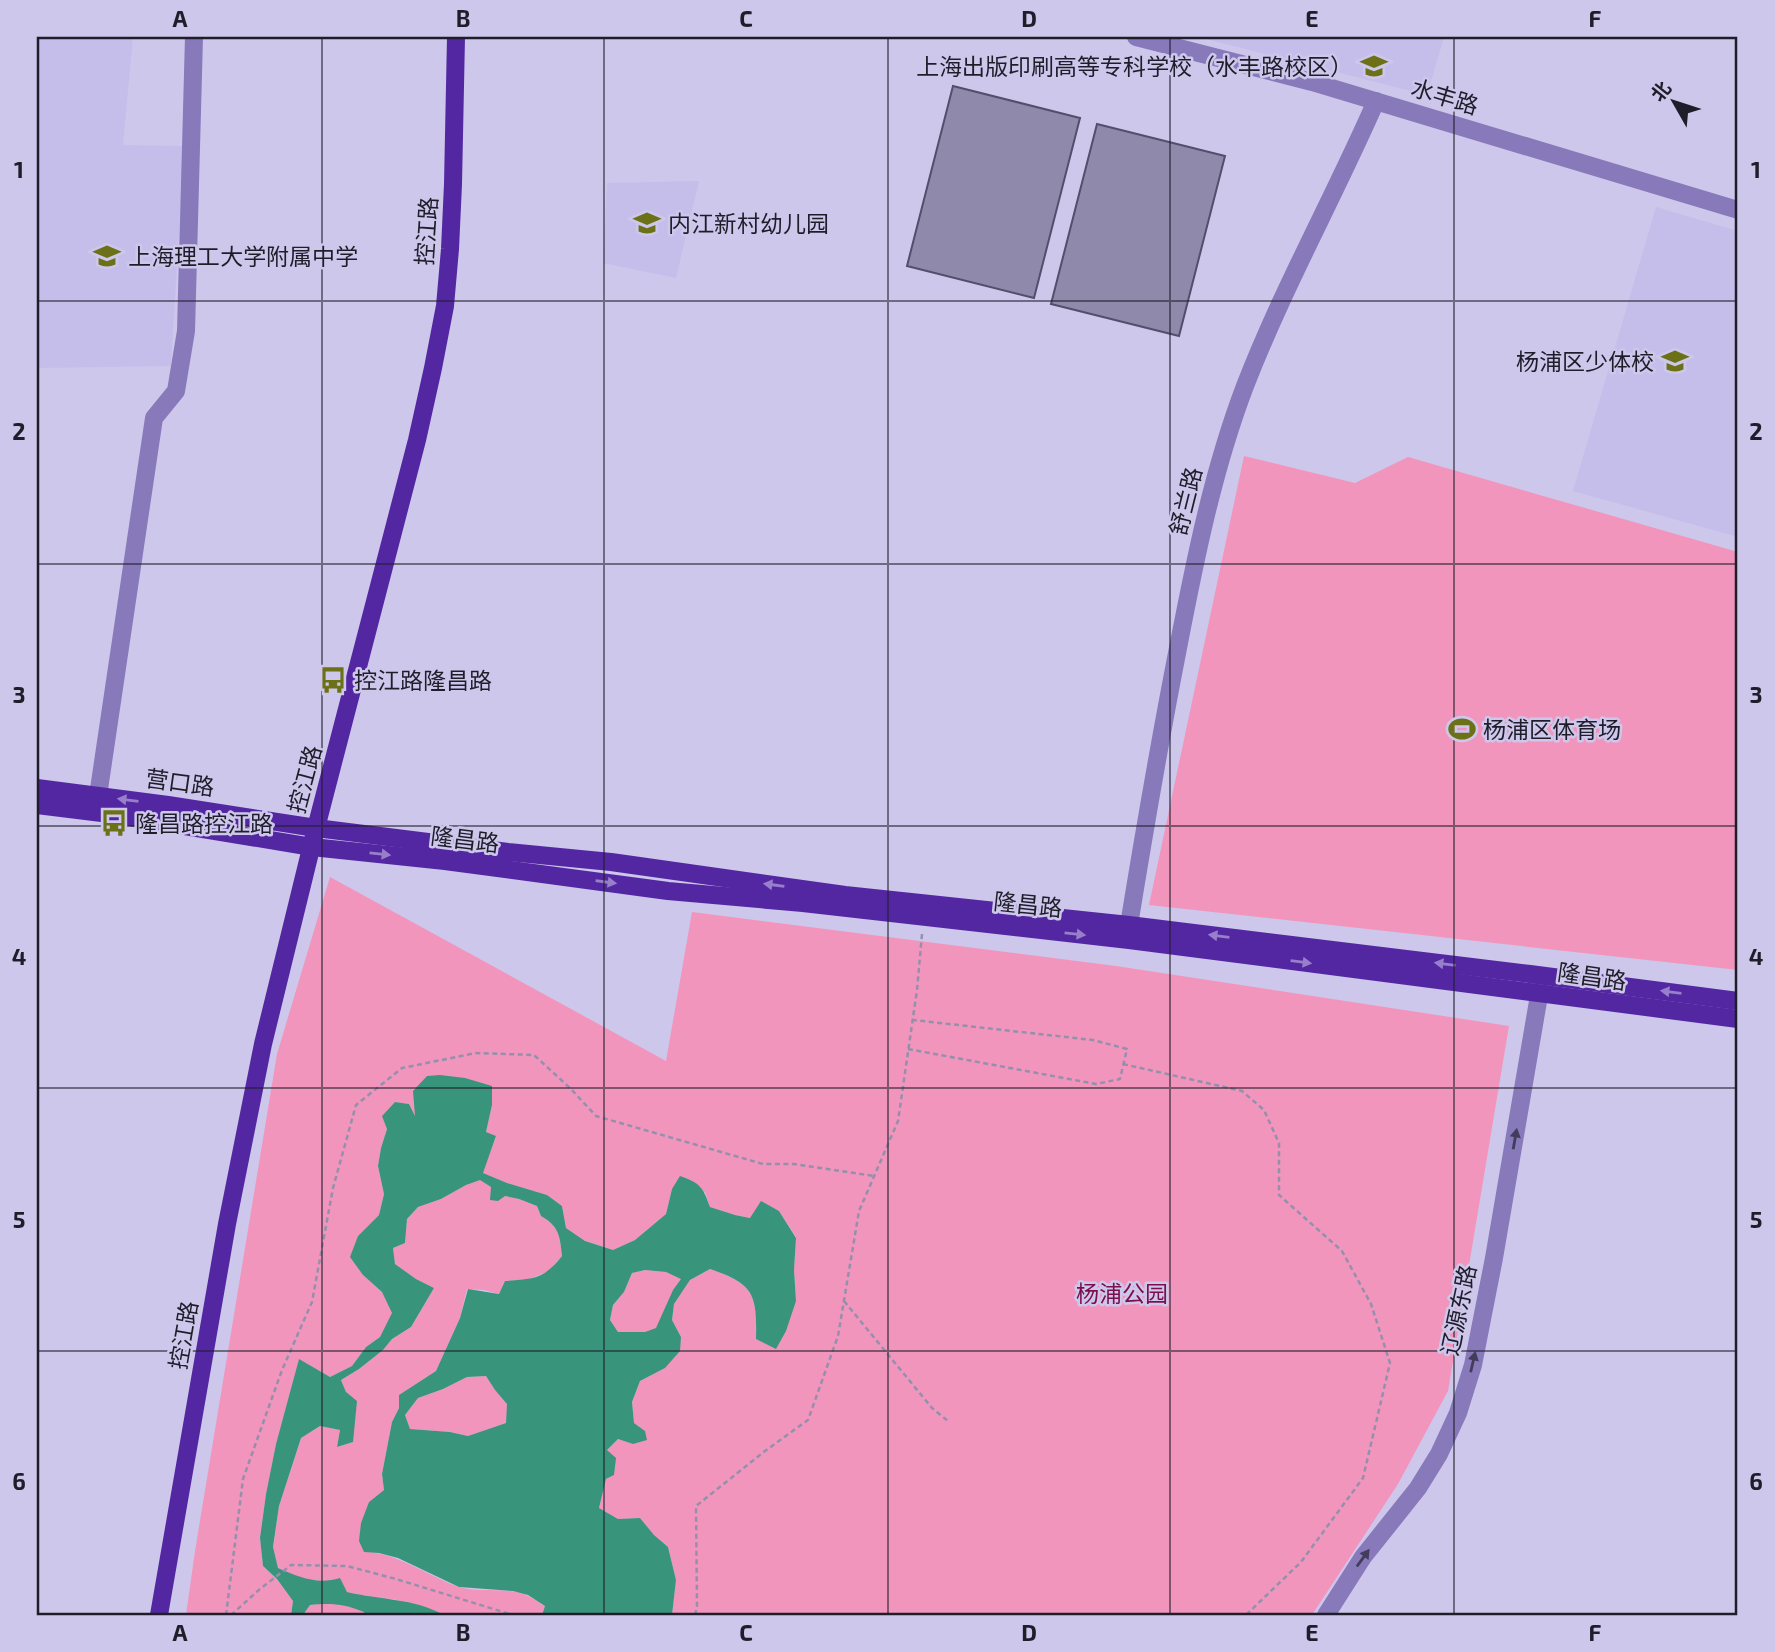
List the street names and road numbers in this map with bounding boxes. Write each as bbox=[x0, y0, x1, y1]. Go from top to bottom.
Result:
street label: 水丰路 bbox=[1408, 73, 1482, 119]
street label: 控江路 bbox=[410, 196, 442, 266]
street label: 舒兰路 bbox=[1163, 464, 1207, 538]
street label: 控江路 bbox=[282, 742, 326, 816]
street label: 营口路 bbox=[144, 763, 216, 801]
street label: 隆昌路 bbox=[429, 821, 501, 857]
street label: 隆昌路 bbox=[992, 886, 1064, 922]
street label: 隆昌路 bbox=[1556, 957, 1628, 995]
street label: 辽源东路 bbox=[1435, 1262, 1481, 1358]
street label: 控江路 bbox=[163, 1299, 203, 1371]

